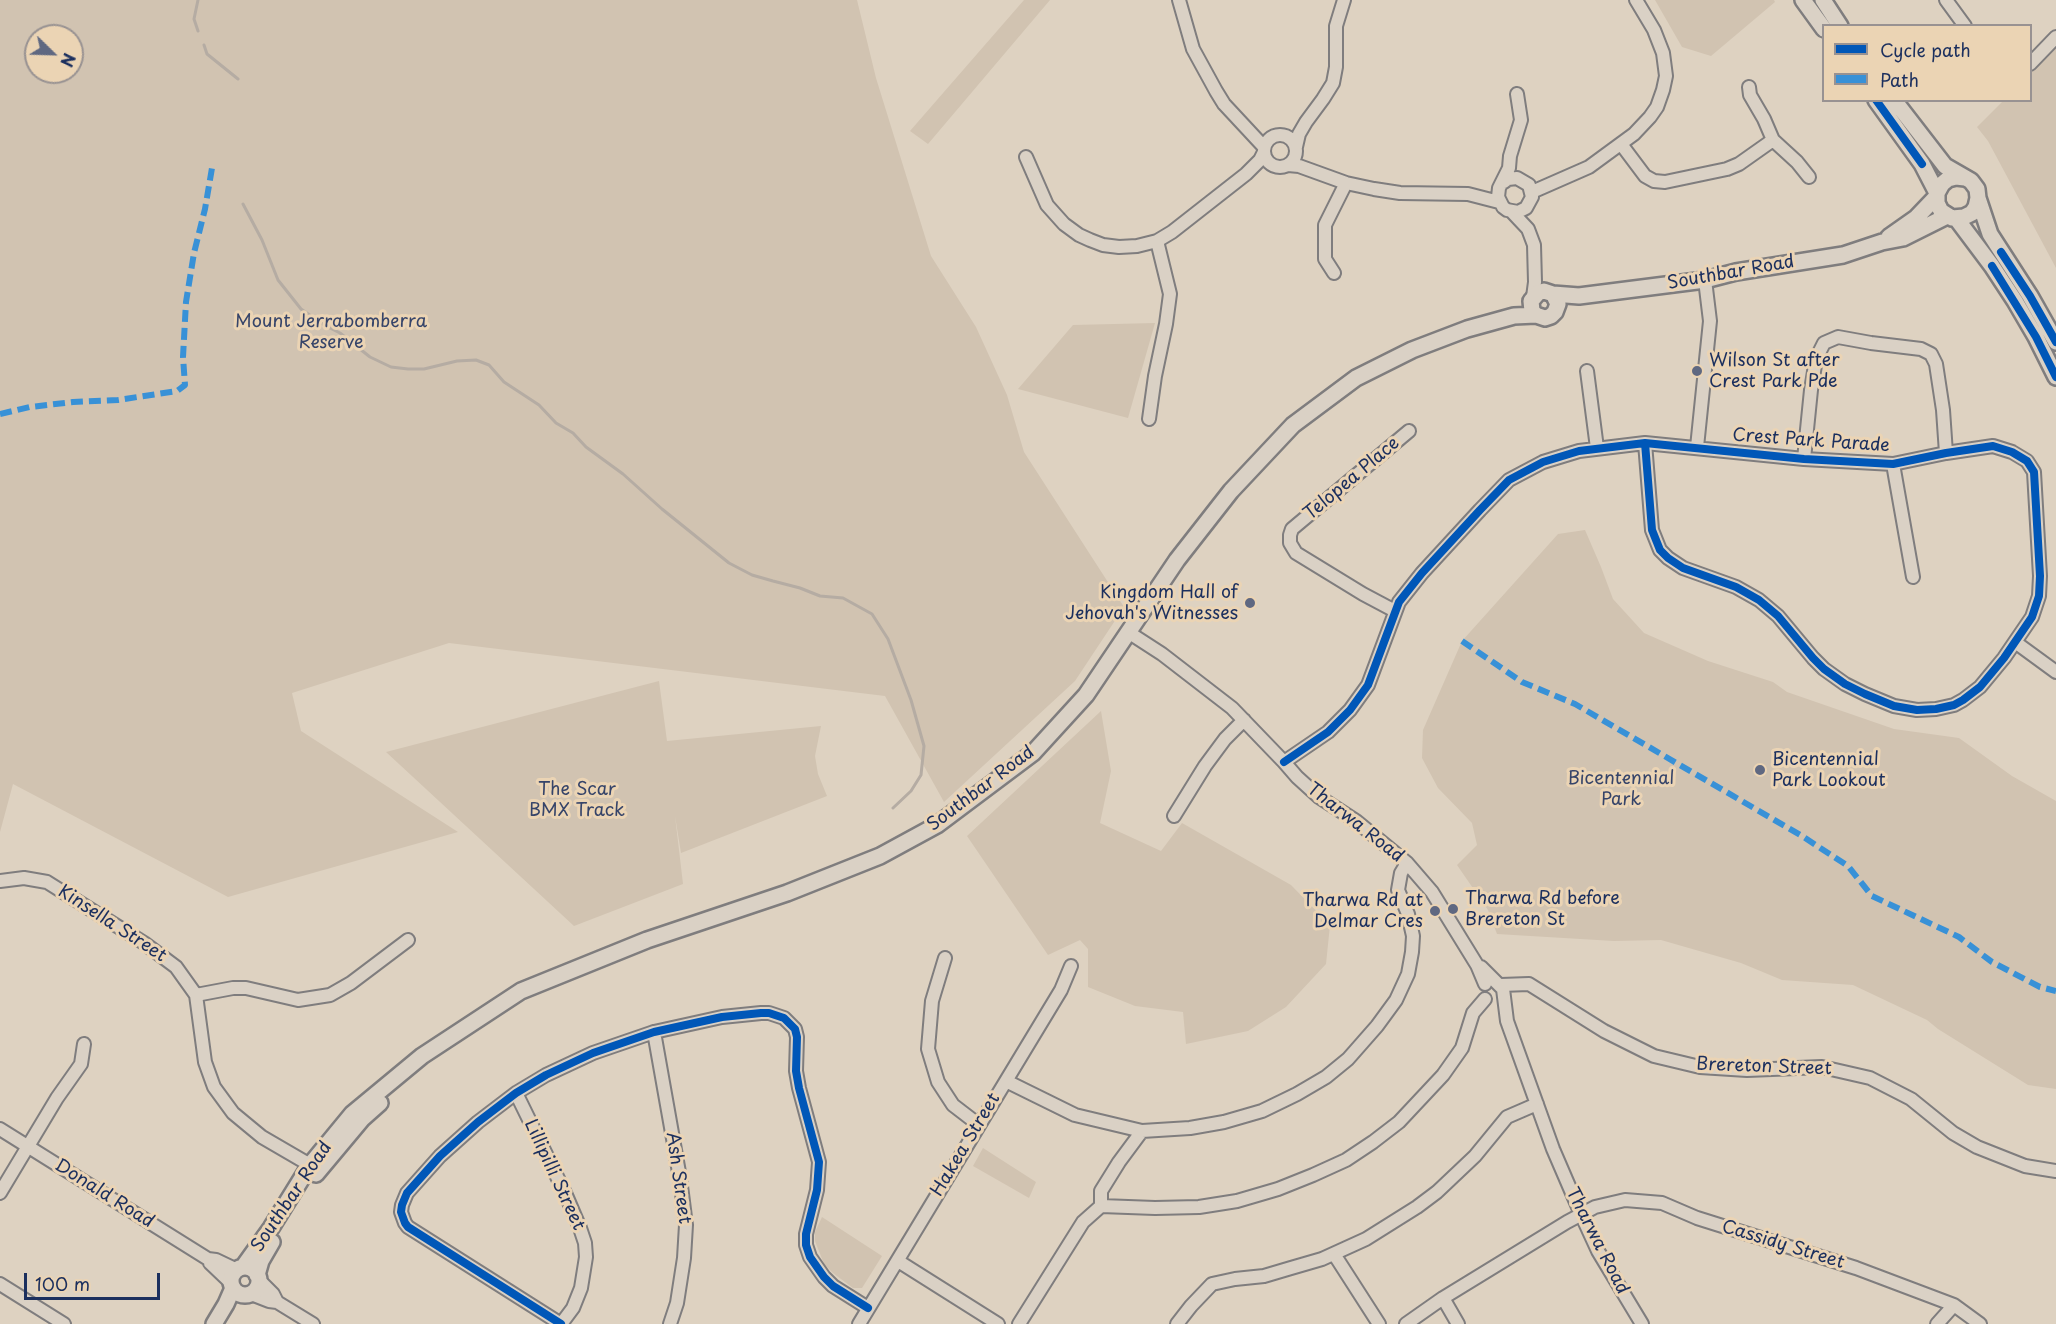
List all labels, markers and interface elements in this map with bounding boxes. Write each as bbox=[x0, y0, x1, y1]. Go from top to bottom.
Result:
north arrow bbox=[24, 24, 84, 84]
legend bbox=[1822, 24, 2032, 102]
text: Cycle path bbox=[1880, 36, 1971, 63]
text: N bbox=[55, 50, 82, 71]
text: Path bbox=[1880, 66, 1919, 93]
street label: Southbar Road bbox=[1666, 251, 1796, 295]
park label: Mount Jerrabomberra Reserve bbox=[235, 311, 427, 354]
place label: Wilson St after Crest Park Pde bbox=[1709, 350, 1840, 392]
marker: Wilson St after Crest Park Pde bbox=[1690, 364, 1704, 378]
street label: Crest Park Parade bbox=[1731, 425, 1891, 457]
street label: Telopea Place bbox=[1300, 433, 1404, 525]
place label: Kingdom Hall of Jehovah's Witnesses bbox=[1065, 582, 1238, 624]
marker: Kingdom Hall of Jehovah's Witnesses bbox=[1243, 596, 1257, 610]
street label: Southbar Road bbox=[923, 742, 1039, 836]
place label: Bicentennial Park Lookout bbox=[1772, 749, 1886, 792]
marker: Bicentennial Park Lookout bbox=[1753, 763, 1767, 777]
park label: Bicentennial Park bbox=[1567, 768, 1675, 810]
park label: The Scar BMX Track bbox=[529, 779, 625, 822]
street label: Tharwa Road bbox=[1302, 779, 1408, 867]
street label: Kinsella Street bbox=[54, 881, 170, 967]
place label: Tharwa Rd before Brereton St bbox=[1465, 888, 1620, 930]
place label: Tharwa Rd at Delmar Cres bbox=[1302, 890, 1423, 932]
marker: Tharwa Rd before Brereton St bbox=[1446, 902, 1460, 916]
marker: Tharwa Rd at Delmar Cres bbox=[1428, 904, 1442, 918]
street label: Brereton Street bbox=[1696, 1054, 1832, 1080]
street label: Hakea Street bbox=[927, 1089, 1005, 1201]
street label: Lillipilli Street bbox=[519, 1116, 589, 1234]
street label: Ash Street bbox=[661, 1131, 695, 1225]
street label: Southbar Road bbox=[247, 1138, 337, 1256]
street label: Donald Road bbox=[50, 1155, 158, 1233]
street label: Tharwa Road bbox=[1561, 1184, 1633, 1298]
street label: Cassidy Street bbox=[1719, 1216, 1847, 1274]
scale bar bbox=[27, 1261, 164, 1299]
text: 100 m bbox=[35, 1270, 90, 1297]

